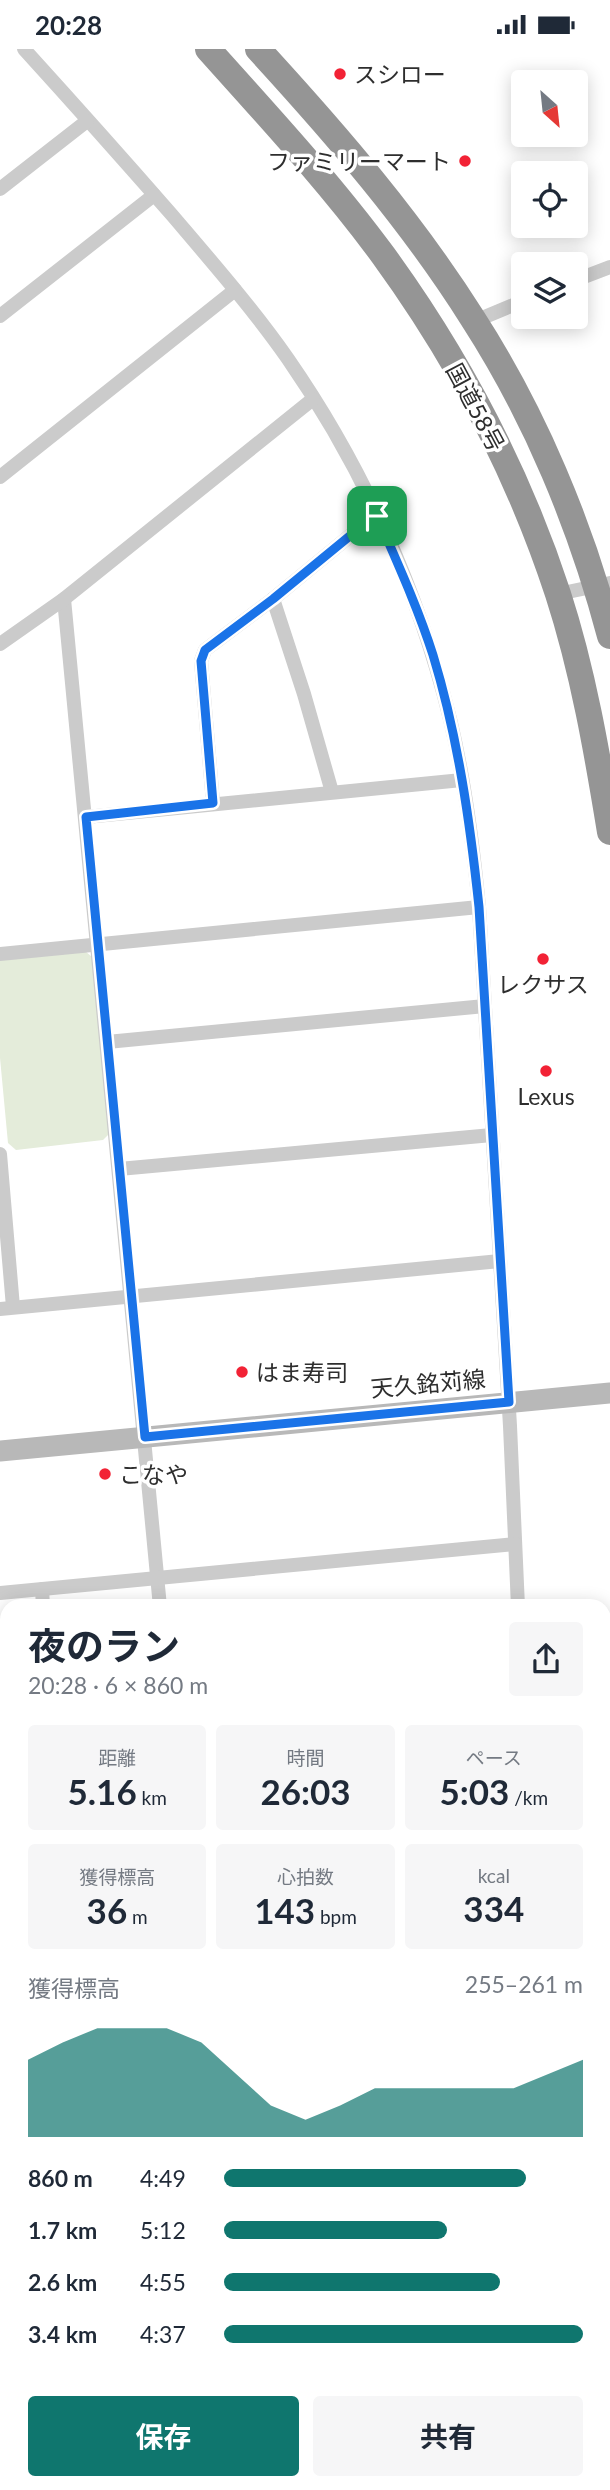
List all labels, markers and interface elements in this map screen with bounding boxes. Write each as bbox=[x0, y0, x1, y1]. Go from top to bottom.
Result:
text: 20:28 bbox=[35, 9, 102, 41]
place label: スシロー bbox=[354, 60, 446, 88]
marker: スシロー bbox=[332, 66, 348, 82]
north arrow bbox=[511, 70, 588, 147]
map controls bbox=[511, 70, 588, 329]
place label: ファミリーマート bbox=[267, 147, 451, 175]
marker: ファミリーマート bbox=[457, 153, 473, 169]
button: locate bbox=[511, 161, 588, 238]
button: layers bbox=[511, 252, 588, 329]
street label: 国道58号 bbox=[441, 358, 511, 456]
pin bbox=[347, 486, 407, 546]
icon: arrive bbox=[358, 497, 396, 535]
marker: レクサス bbox=[535, 951, 551, 967]
place label: レクサス bbox=[497, 970, 589, 998]
marker: Lexus bbox=[538, 1063, 554, 1079]
place label: Lexus bbox=[517, 1082, 575, 1110]
place label: はま寿司 bbox=[256, 1358, 348, 1386]
marker: はま寿司 bbox=[234, 1364, 250, 1380]
street label: 天久銘苅線 bbox=[369, 1364, 487, 1402]
place label: こなや bbox=[119, 1460, 188, 1488]
marker: こなや bbox=[97, 1466, 113, 1482]
text: 夜のラン bbox=[28, 1622, 180, 1668]
button: share bbox=[509, 1622, 583, 1696]
text: 20:28 · 6 × 860 m bbox=[28, 1671, 208, 1699]
text: 距離 bbox=[98, 1746, 136, 1769]
text: 時間 bbox=[286, 1746, 325, 1769]
text: ペース bbox=[466, 1746, 522, 1769]
text: 5.16 bbox=[67, 1770, 137, 1812]
text: 26:03 bbox=[260, 1770, 351, 1812]
text: 5:03 bbox=[439, 1770, 509, 1812]
text: km bbox=[137, 1786, 167, 1809]
text: /km bbox=[509, 1786, 548, 1809]
text: kcal bbox=[478, 1864, 510, 1887]
text: 獲得標高 bbox=[79, 1865, 155, 1888]
text: 心拍数 bbox=[277, 1865, 334, 1888]
text: 334 bbox=[463, 1887, 524, 1929]
text: 36 bbox=[87, 1889, 127, 1931]
text: 143 bbox=[254, 1889, 315, 1931]
text: m bbox=[127, 1905, 148, 1928]
text: bpm bbox=[315, 1905, 357, 1928]
text: 255–261 m bbox=[465, 1970, 583, 1998]
text: 獲得標高 bbox=[28, 1974, 120, 2002]
text: 860 m bbox=[28, 2164, 93, 2192]
text: 4:49 bbox=[140, 2164, 186, 2192]
text: 1.7 km bbox=[28, 2216, 97, 2244]
text: 5:12 bbox=[140, 2216, 186, 2244]
text: 2.6 km bbox=[28, 2268, 97, 2296]
text: 4:55 bbox=[140, 2268, 186, 2296]
text: 3.4 km bbox=[28, 2320, 97, 2348]
text: 4:37 bbox=[140, 2320, 186, 2348]
button: 保存 bbox=[28, 2396, 299, 2476]
button: 共有 bbox=[313, 2396, 583, 2476]

